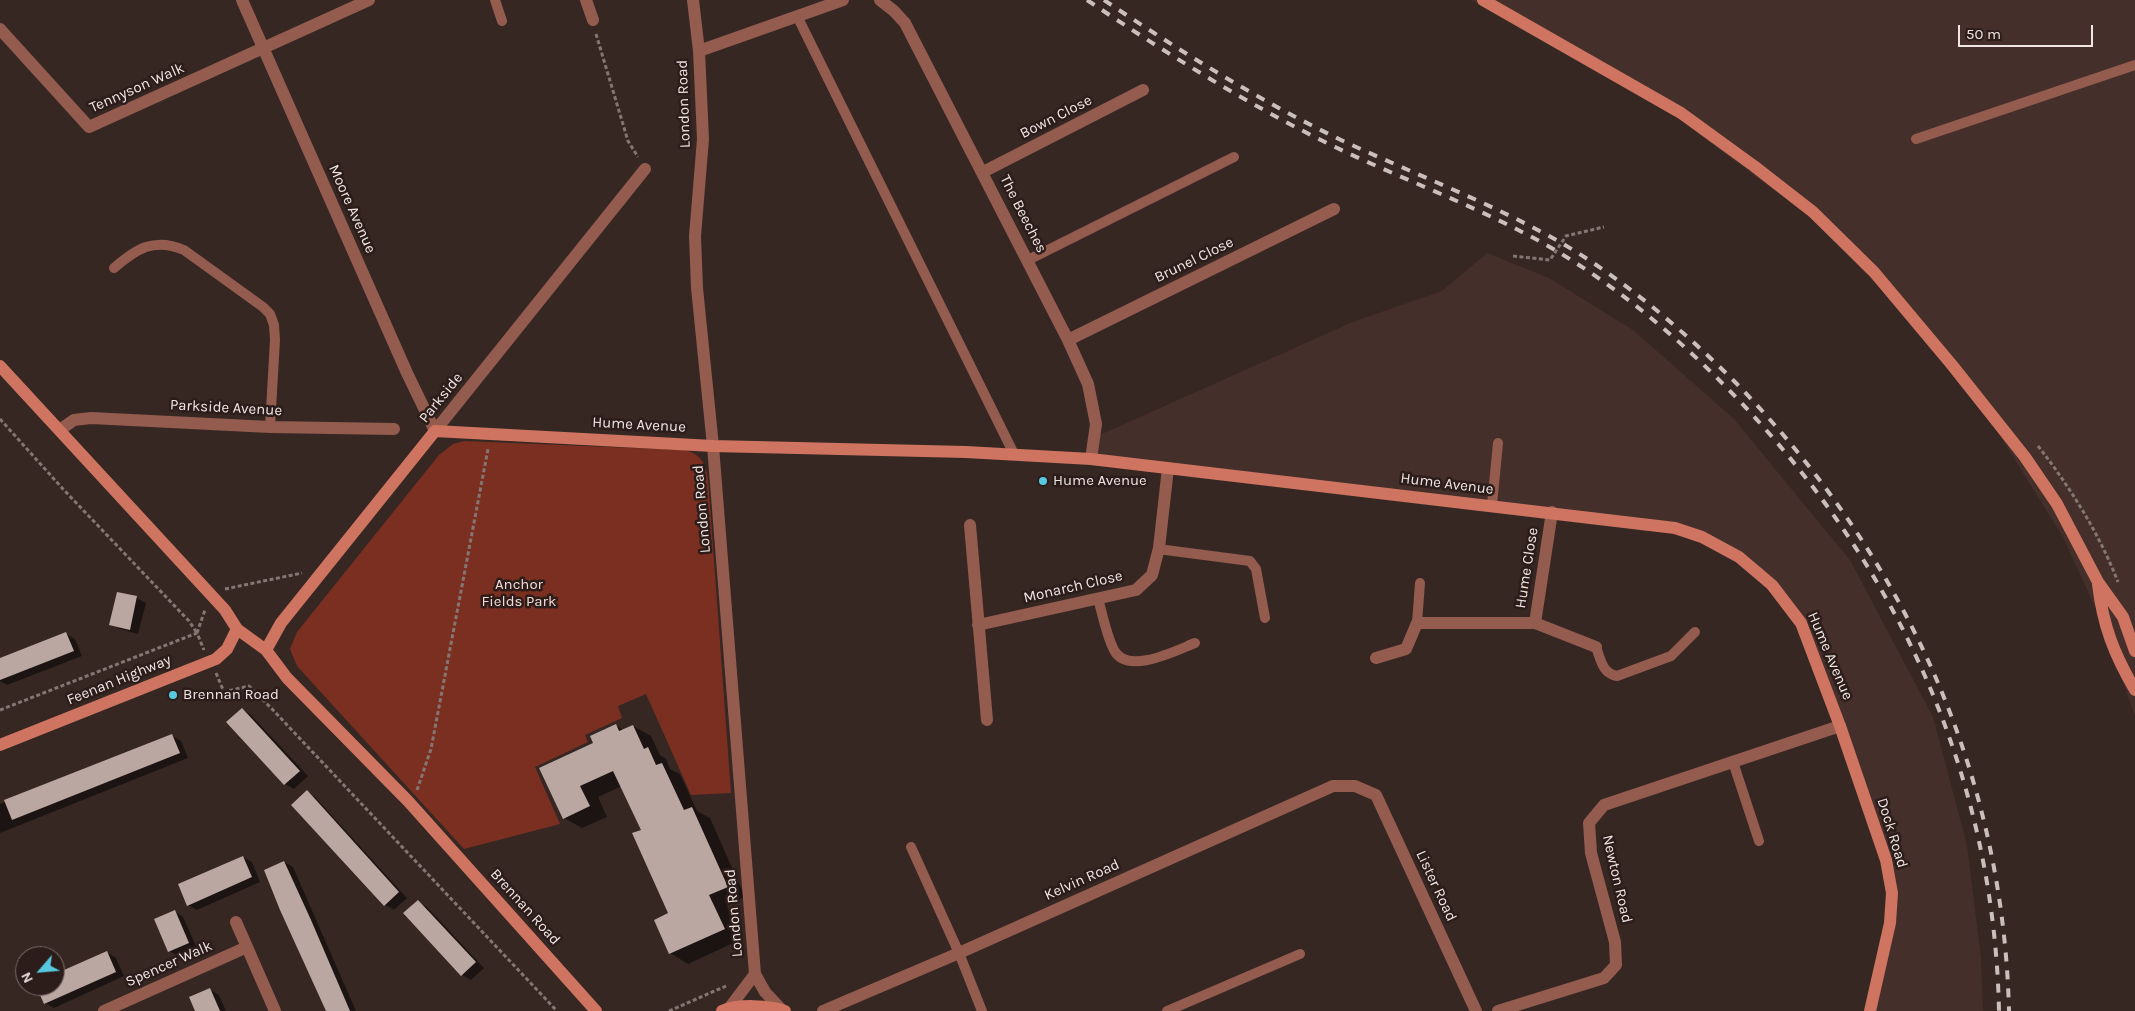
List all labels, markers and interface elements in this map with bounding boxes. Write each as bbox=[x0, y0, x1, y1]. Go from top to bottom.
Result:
scale bar bbox=[1960, 15, 2095, 47]
text: 50 m bbox=[1966, 25, 2001, 43]
street label: Tennyson Walk bbox=[87, 59, 187, 117]
street label: London Road bbox=[673, 59, 695, 149]
street label: Bown Close bbox=[1017, 91, 1095, 143]
street label: Moore Avenue bbox=[324, 162, 380, 256]
street label: The Beeches bbox=[996, 172, 1050, 256]
street label: Brunel Close bbox=[1152, 233, 1236, 287]
street label: Parkside bbox=[415, 369, 467, 427]
street label: Parkside Avenue bbox=[169, 396, 283, 420]
street label: Hume Avenue bbox=[592, 414, 686, 436]
street label: London Road bbox=[689, 464, 715, 554]
street label: Hume Avenue bbox=[1399, 469, 1495, 499]
place label: Hume Avenue bbox=[1053, 472, 1147, 490]
marker: Hume Avenue bbox=[1037, 475, 1049, 487]
street label: Hume Close bbox=[1512, 526, 1542, 610]
street label: Monarch Close bbox=[1022, 567, 1124, 607]
park label: Anchor Fields Park bbox=[482, 576, 556, 611]
street label: Hume Avenue bbox=[1803, 609, 1857, 703]
street label: Feenan Highway bbox=[64, 651, 174, 709]
place label: Brennan Road bbox=[183, 686, 279, 704]
marker: Brennan Road bbox=[167, 689, 179, 701]
street label: Dock Road bbox=[1873, 796, 1911, 870]
street label: Newton Road bbox=[1598, 833, 1636, 925]
street label: Lister Road bbox=[1412, 848, 1460, 924]
street label: Kelvin Road bbox=[1042, 855, 1122, 905]
street label: Brennan Road bbox=[486, 865, 564, 949]
street label: London Road bbox=[721, 868, 747, 958]
street label: Spencer Walk bbox=[123, 937, 215, 991]
north arrow bbox=[15, 946, 65, 996]
text: N bbox=[17, 969, 37, 986]

